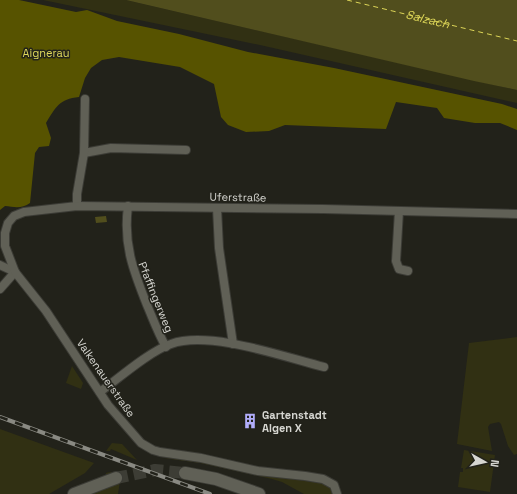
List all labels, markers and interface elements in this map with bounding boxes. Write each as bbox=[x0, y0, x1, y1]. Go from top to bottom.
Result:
water label: Salzach bbox=[404, 6, 452, 33]
park label: Aignerau bbox=[23, 46, 69, 60]
street label: Uferstraße bbox=[209, 190, 267, 204]
street label: Pfaffingerweg bbox=[135, 260, 177, 334]
street label: Valkenauerstraße bbox=[74, 336, 138, 420]
place label: Gartenstadt Aigen X bbox=[262, 408, 327, 435]
building icon: Gartenstadt Aigen X bbox=[241, 412, 259, 430]
north arrow bbox=[465, 442, 505, 482]
text: N bbox=[487, 459, 502, 468]

